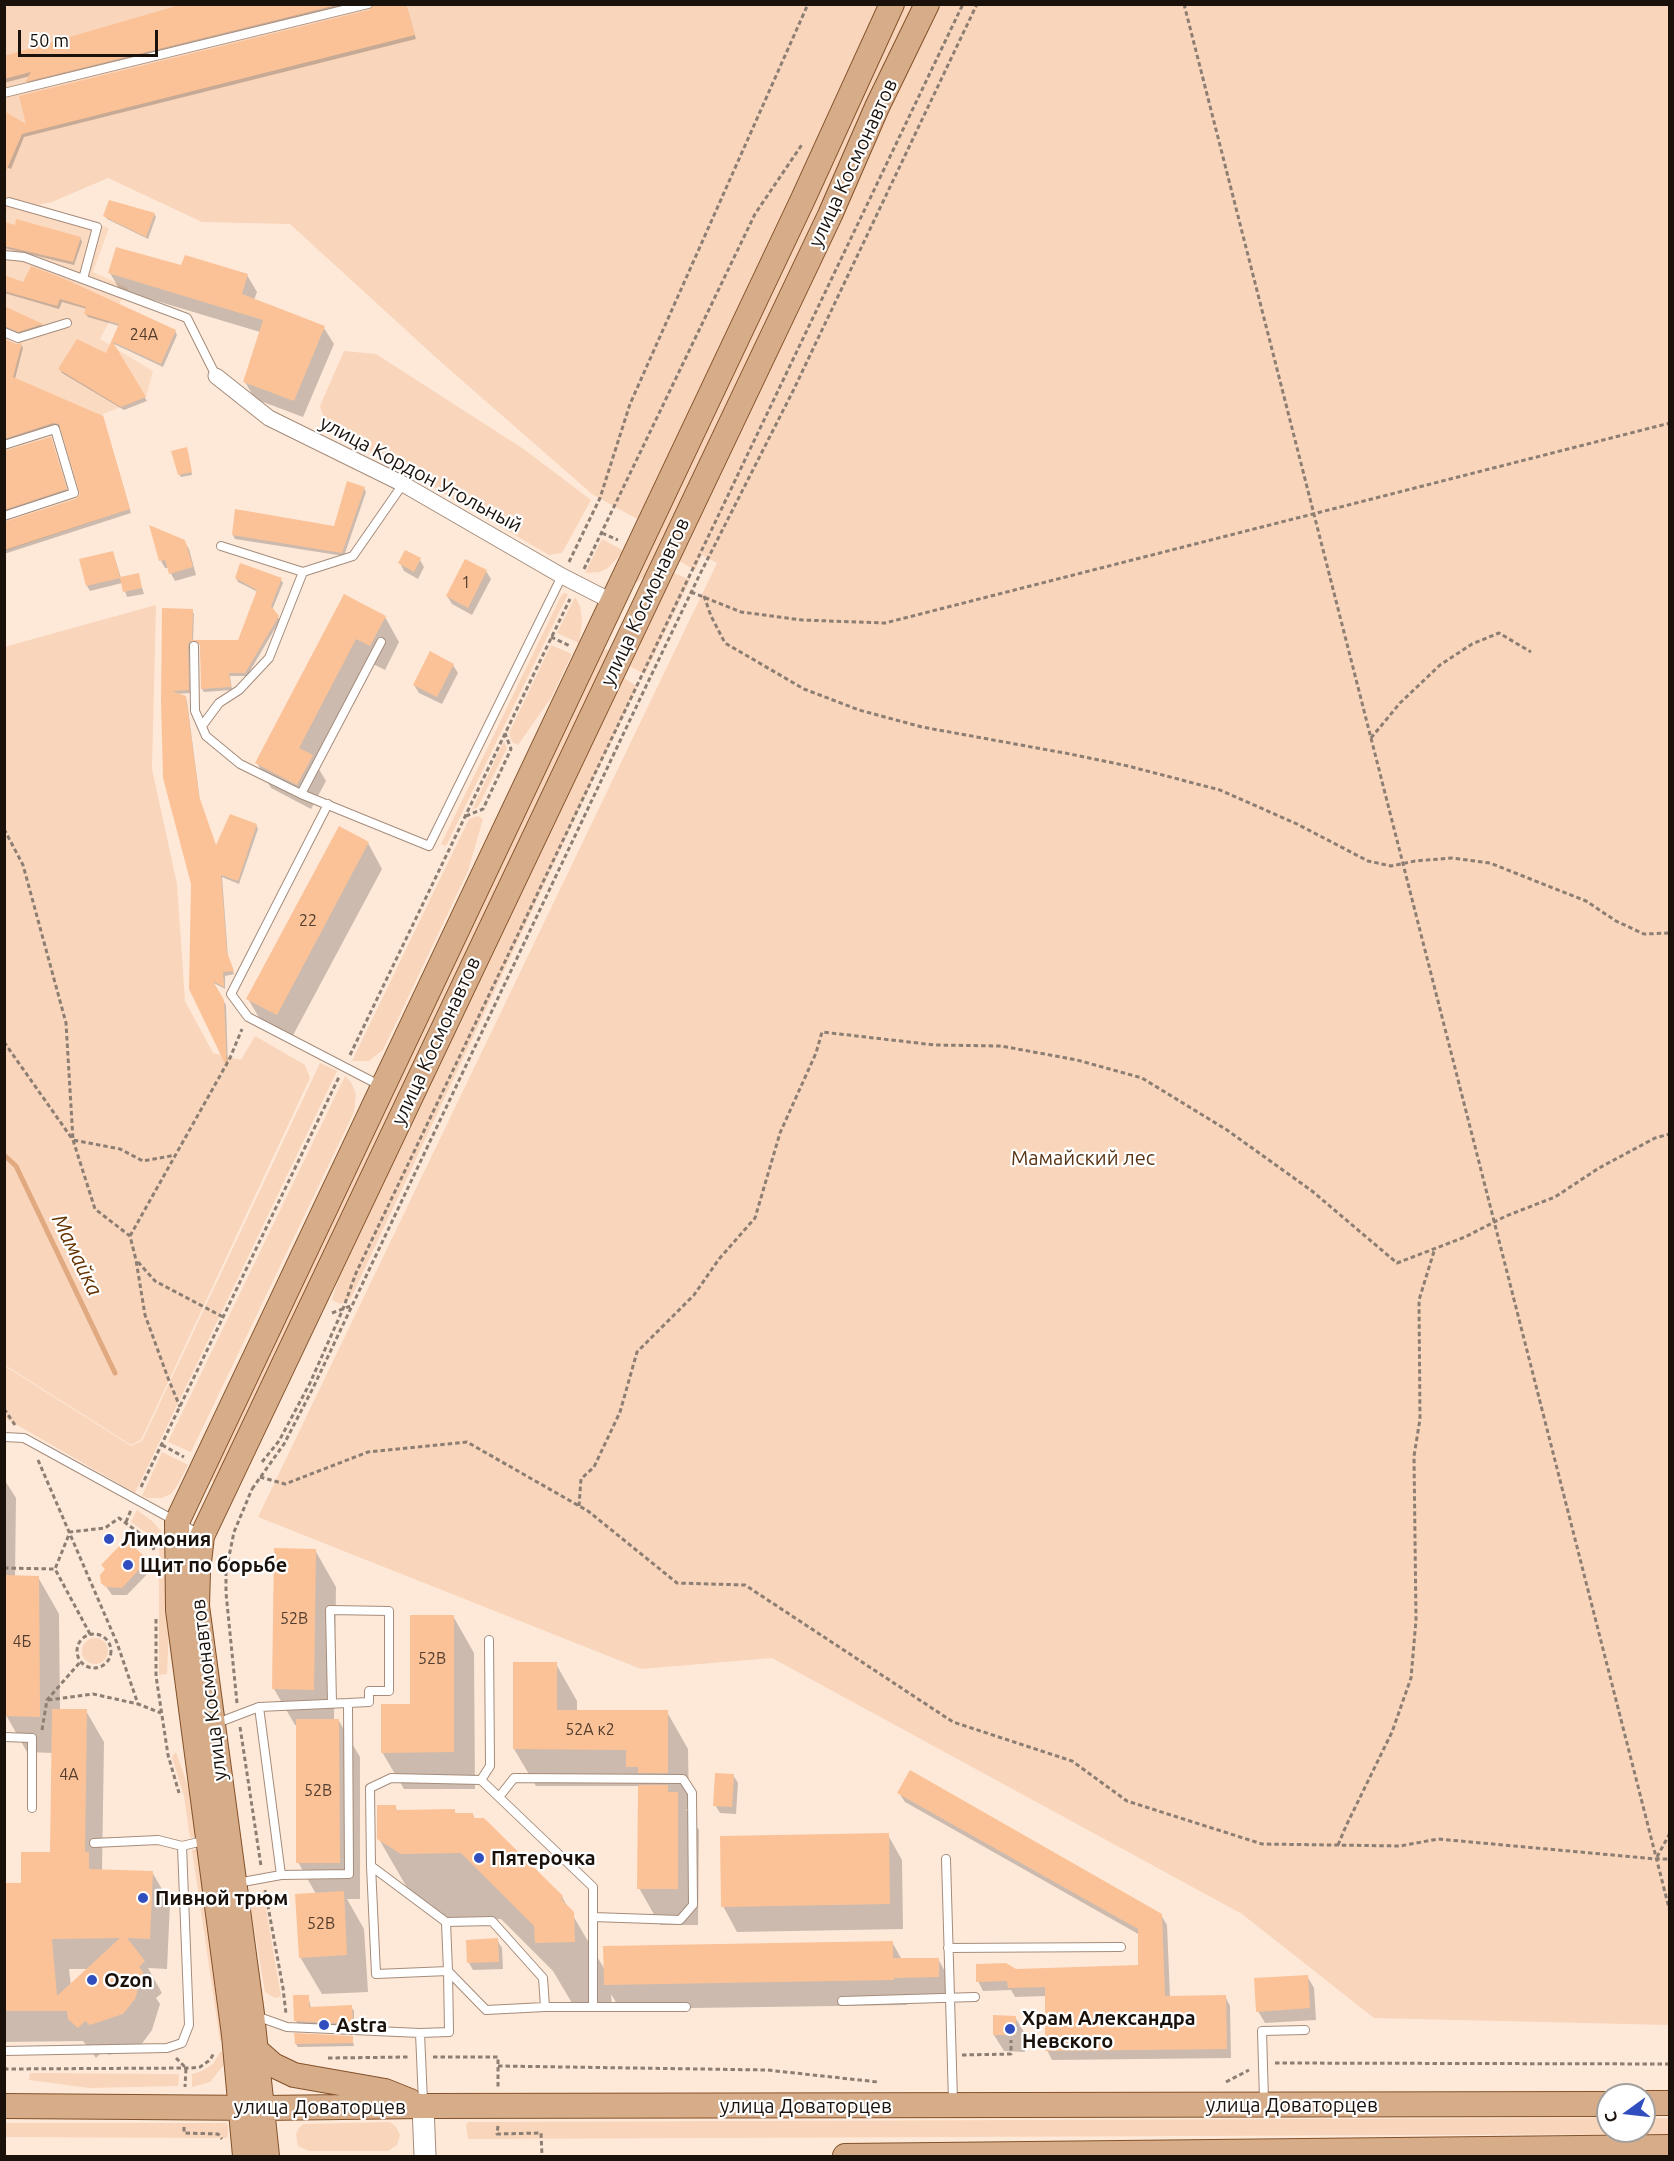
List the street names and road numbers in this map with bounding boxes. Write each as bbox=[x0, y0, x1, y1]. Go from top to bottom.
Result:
street label: улица Космонавтов bbox=[803, 75, 903, 251]
street label: улица Кордон Угольный bbox=[316, 410, 526, 538]
street label: улица Космонавтов bbox=[595, 514, 695, 690]
street label: улица Космонавтов bbox=[386, 953, 486, 1129]
street label: улица Космонавтов bbox=[186, 1598, 232, 1782]
street label: улица Доваторцев bbox=[1206, 2093, 1378, 2117]
street label: улица Доваторцев bbox=[720, 2094, 892, 2118]
street label: улица Доваторцев bbox=[234, 2095, 406, 2119]

